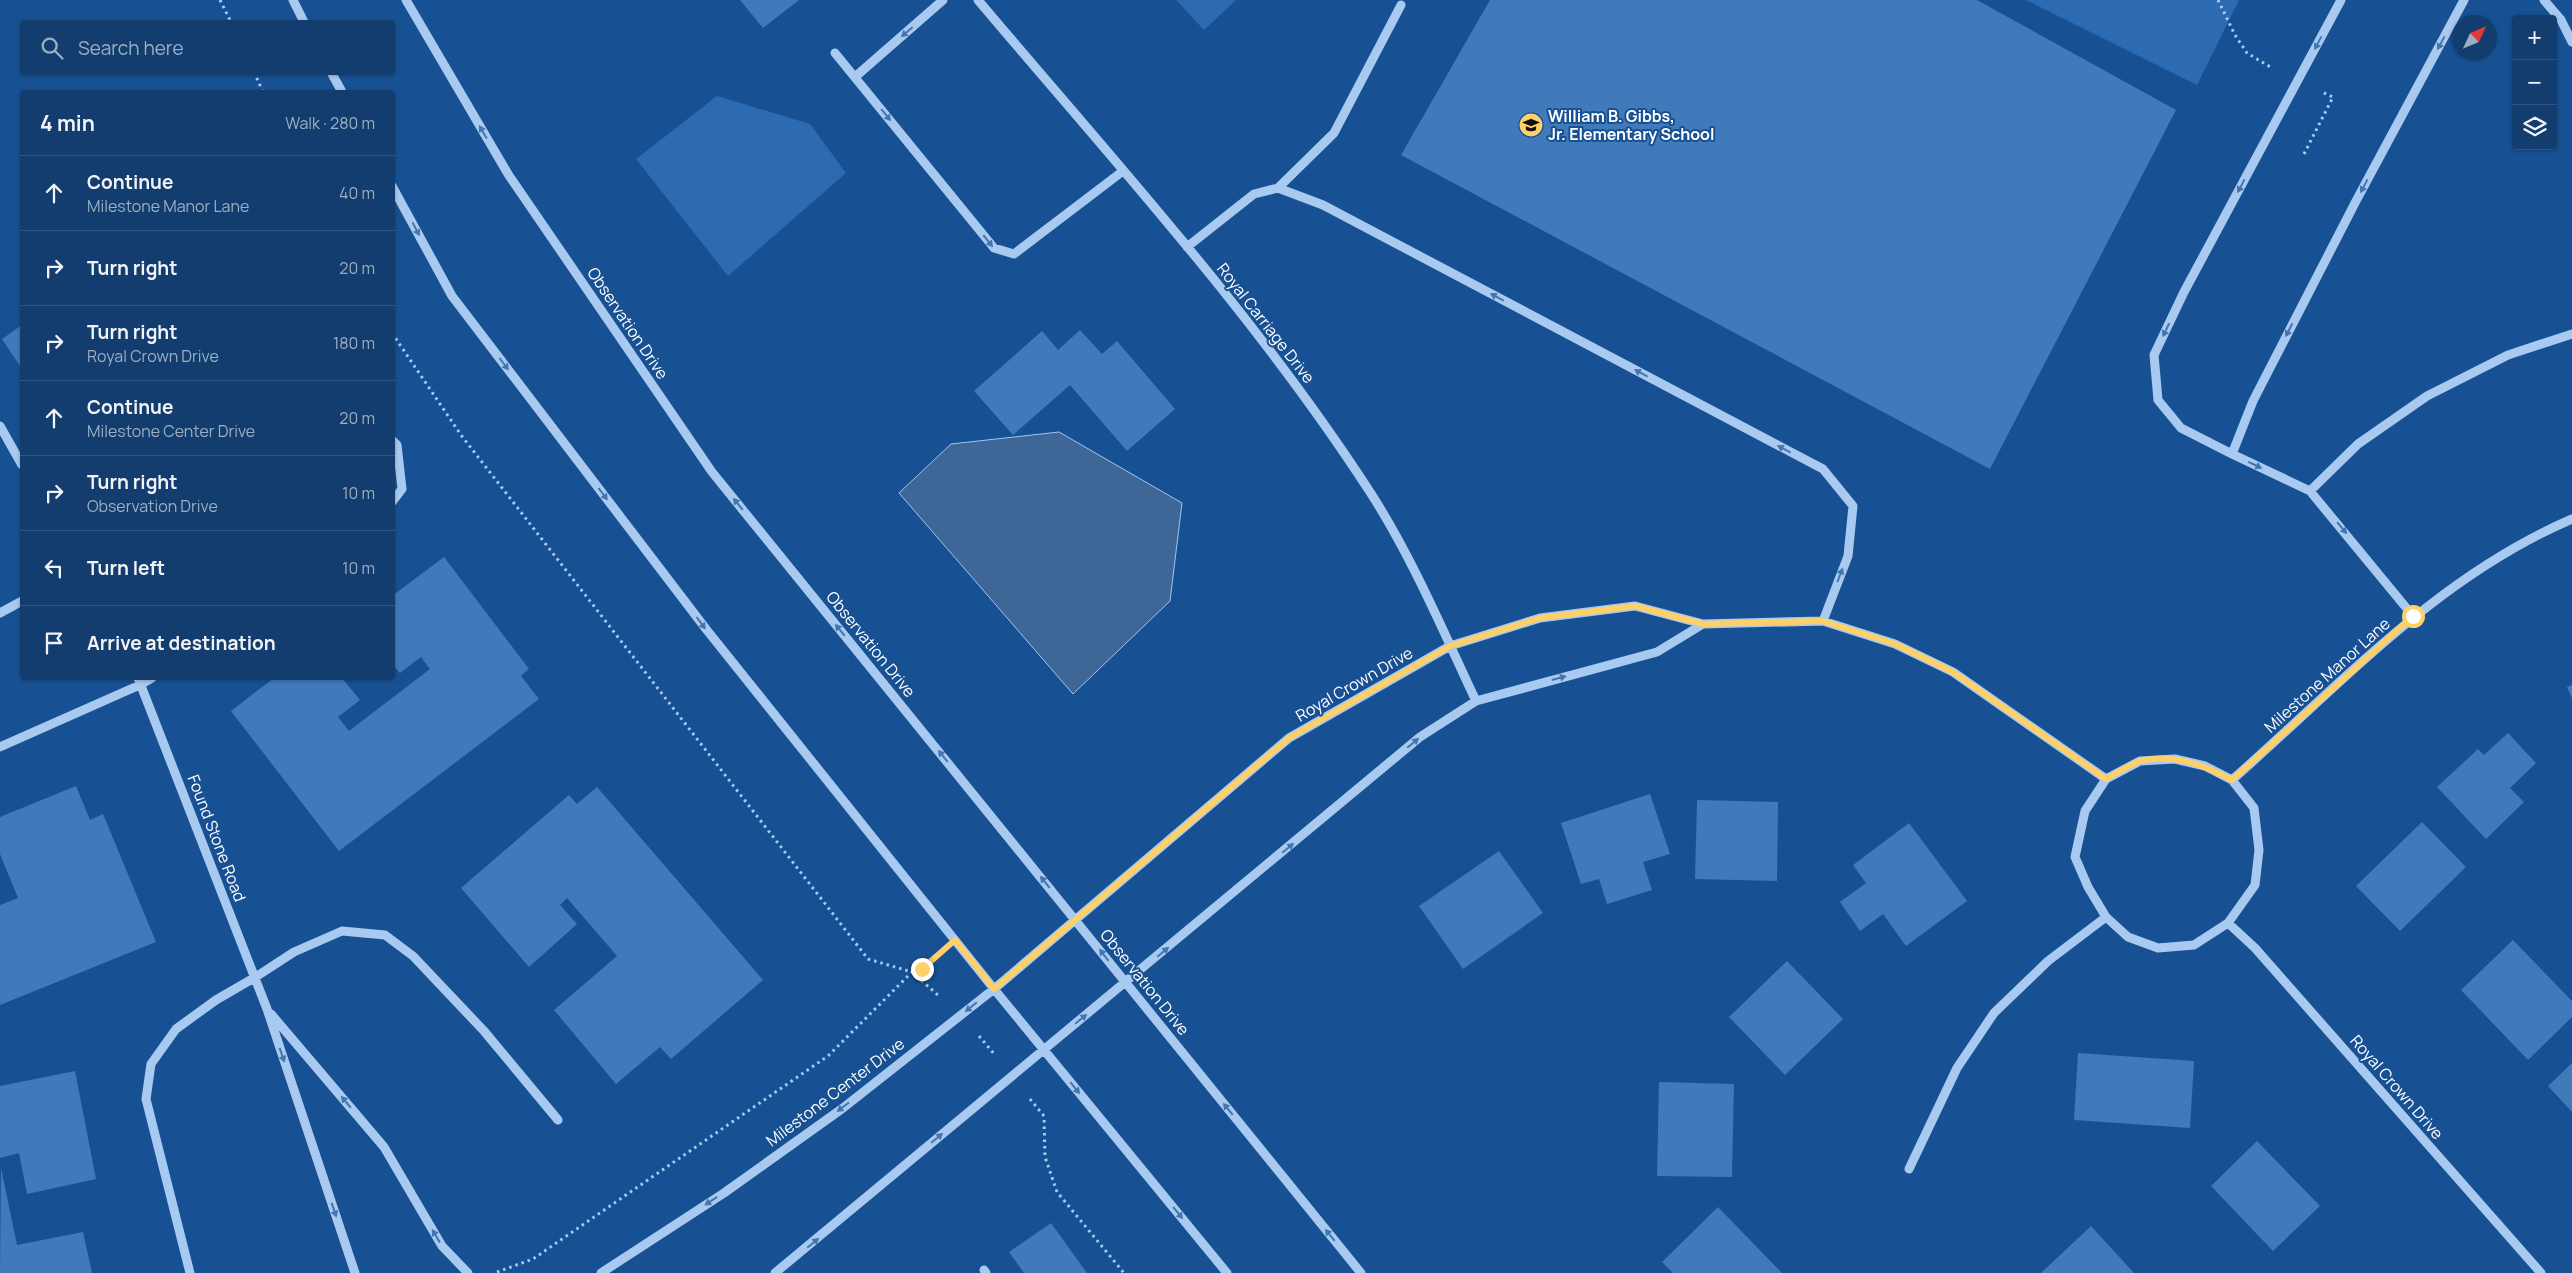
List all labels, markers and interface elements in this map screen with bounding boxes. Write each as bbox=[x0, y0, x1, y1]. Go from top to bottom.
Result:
north arrow bbox=[2452, 15, 2497, 60]
map controls bbox=[2512, 15, 2557, 150]
button: + bbox=[2512, 15, 2557, 60]
search box bbox=[20, 20, 395, 75]
one-way arrow bbox=[901, 26, 913, 38]
icon: search bbox=[38, 34, 66, 62]
text: Search here bbox=[78, 35, 184, 61]
one-way arrow bbox=[2437, 35, 2445, 50]
one-way arrow bbox=[2314, 36, 2322, 50]
button: − bbox=[2512, 60, 2557, 105]
place label: William B. Gibbs, Jr. Elementary School bbox=[1548, 105, 1714, 145]
button: layers bbox=[2512, 105, 2557, 150]
one-way arrow bbox=[880, 108, 891, 121]
text: 4 min bbox=[40, 109, 95, 137]
text: Walk · 280 m bbox=[285, 112, 375, 134]
school or university icon: William B. Gibbs, Jr. Elementary School bbox=[1518, 112, 1544, 138]
one-way arrow bbox=[479, 125, 488, 138]
text: Continue bbox=[87, 169, 173, 195]
icon: ahead bbox=[40, 179, 68, 207]
one-way arrow bbox=[2237, 179, 2245, 193]
one-way arrow bbox=[2360, 179, 2368, 193]
text: 40 m bbox=[339, 182, 375, 204]
text: Milestone Manor Lane bbox=[87, 195, 249, 217]
one-way arrow bbox=[412, 221, 420, 236]
one-way arrow bbox=[982, 234, 993, 247]
icon: right bbox=[40, 254, 68, 282]
text: Turn right bbox=[87, 255, 177, 281]
text: 20 m bbox=[339, 257, 375, 279]
street label: Royal Carriage Drive bbox=[1212, 258, 1320, 388]
street label: Observation Drive bbox=[582, 263, 674, 383]
one-way arrow bbox=[1490, 293, 1504, 301]
text: Turn right bbox=[87, 319, 177, 345]
one-way arrow bbox=[2162, 323, 2170, 337]
one-way arrow bbox=[2285, 323, 2293, 337]
icon: right bbox=[40, 329, 68, 357]
text: 180 m bbox=[333, 332, 375, 354]
text: Royal Crown Drive bbox=[87, 345, 219, 367]
one-way arrow bbox=[499, 357, 509, 371]
one-way arrow bbox=[1634, 369, 1648, 377]
text: Continue bbox=[87, 394, 173, 420]
icon: ahead bbox=[40, 404, 68, 432]
text: 20 m bbox=[339, 407, 375, 429]
text: Milestone Center Drive bbox=[87, 420, 255, 442]
one-way arrow bbox=[1778, 444, 1791, 453]
one-way arrow bbox=[2248, 461, 2262, 469]
text: Turn right bbox=[87, 469, 177, 495]
icon: right bbox=[40, 479, 68, 507]
text: 10 m bbox=[342, 482, 375, 504]
one-way arrow bbox=[597, 487, 608, 500]
text: Observation Drive bbox=[87, 495, 218, 517]
one-way arrow bbox=[732, 498, 743, 511]
one-way arrow bbox=[2336, 522, 2347, 534]
icon: left bbox=[40, 554, 68, 582]
text: Turn left bbox=[87, 555, 165, 581]
text: 10 m bbox=[342, 557, 375, 579]
one-way arrow bbox=[1837, 568, 1845, 583]
street label: Observation Drive bbox=[821, 586, 921, 702]
route start bbox=[2402, 605, 2425, 628]
street label: Milestone Manor Lane bbox=[2259, 613, 2395, 737]
one-way arrow bbox=[696, 616, 707, 629]
one-way arrow bbox=[835, 624, 846, 637]
icon: arrive bbox=[40, 629, 68, 657]
text: Arrive at destination bbox=[87, 630, 276, 656]
street label: Royal Crown Drive bbox=[1291, 642, 1417, 726]
one-way arrow bbox=[1552, 674, 1567, 682]
one-way arrow bbox=[1406, 738, 1419, 749]
one-way arrow bbox=[937, 750, 948, 763]
street label: Found Stone Road bbox=[183, 771, 251, 905]
one-way arrow bbox=[1281, 842, 1294, 853]
one-way arrow bbox=[1040, 876, 1051, 889]
street label: Observation Drive bbox=[1095, 924, 1195, 1040]
one-way arrow bbox=[1156, 946, 1169, 957]
one-way arrow bbox=[1098, 949, 1109, 962]
route end bbox=[911, 958, 934, 981]
one-way arrow bbox=[965, 1002, 978, 1013]
one-way arrow bbox=[1075, 1014, 1088, 1025]
street label: Royal Crown Drive bbox=[2345, 1030, 2449, 1144]
street label: Milestone Center Drive bbox=[761, 1033, 909, 1151]
one-way arrow bbox=[279, 1048, 287, 1063]
one-way arrow bbox=[1069, 1081, 1080, 1094]
one-way arrow bbox=[340, 1096, 351, 1109]
one-way arrow bbox=[836, 1102, 850, 1112]
one-way arrow bbox=[1222, 1103, 1233, 1116]
one-way arrow bbox=[931, 1133, 944, 1144]
one-way arrow bbox=[704, 1196, 718, 1206]
one-way arrow bbox=[331, 1202, 338, 1217]
one-way arrow bbox=[1172, 1207, 1183, 1220]
one-way arrow bbox=[1325, 1229, 1336, 1242]
one-way arrow bbox=[432, 1230, 441, 1243]
one-way arrow bbox=[806, 1237, 819, 1248]

